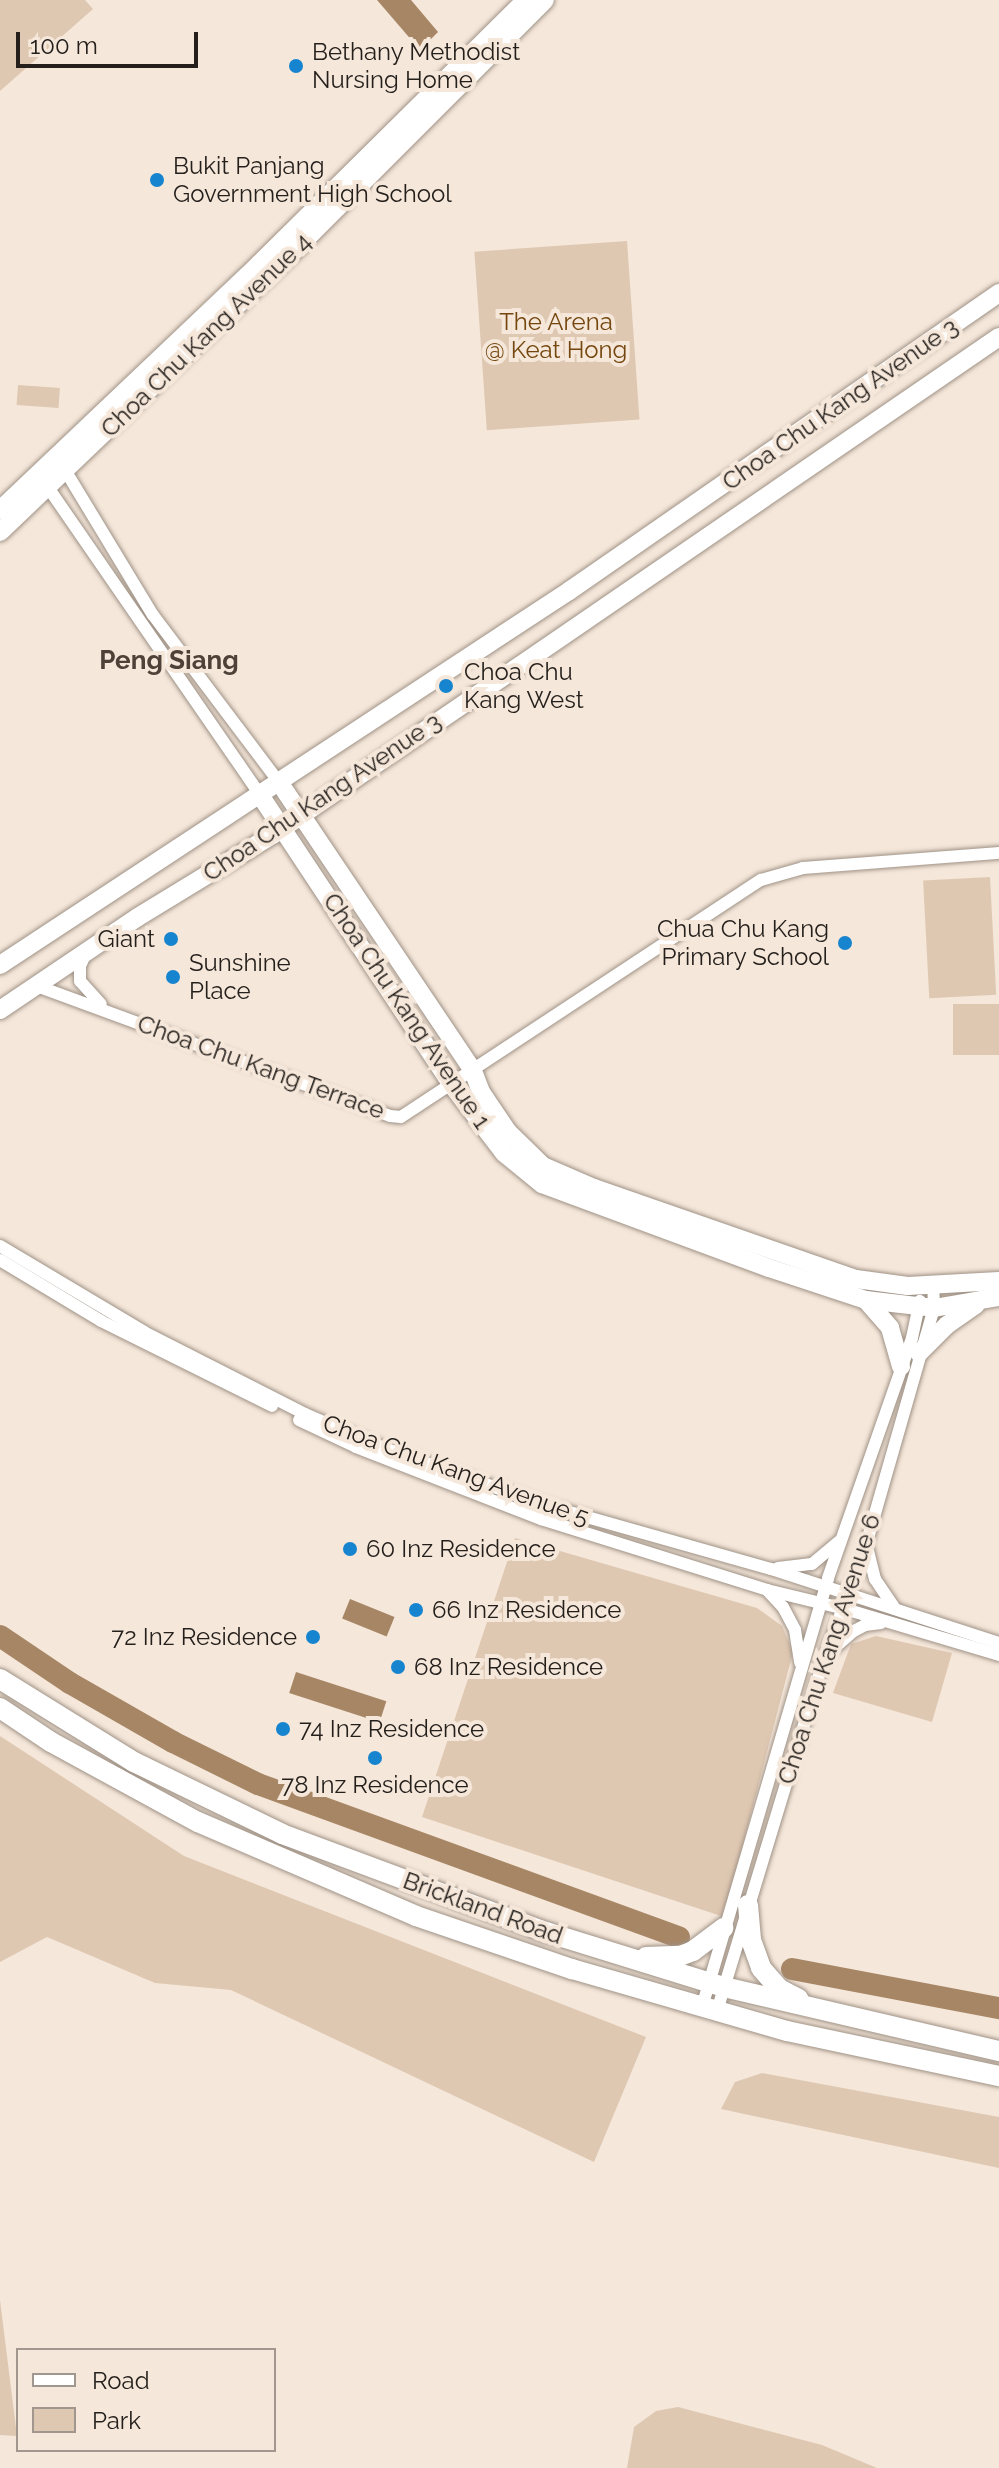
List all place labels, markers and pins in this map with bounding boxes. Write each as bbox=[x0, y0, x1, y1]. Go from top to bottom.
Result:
place label: Bethany Methodist Nursing Home bbox=[312, 38, 521, 94]
marker: Bethany Methodist Nursing Home bbox=[287, 57, 305, 75]
place label: Bukit Panjang Government High School bbox=[173, 152, 452, 208]
marker: Bukit Panjang Government High School bbox=[148, 171, 166, 189]
place label: Choa Chu Kang West bbox=[464, 658, 585, 714]
marker: Choa Chu Kang West bbox=[435, 675, 457, 697]
place label: Chua Chu Kang Primary School bbox=[657, 915, 829, 971]
place label: Giant bbox=[98, 925, 155, 953]
marker: Giant bbox=[162, 930, 180, 948]
marker: Chua Chu Kang Primary School bbox=[836, 934, 854, 952]
place label: Sunshine Place bbox=[189, 949, 291, 1005]
marker: Sunshine Place bbox=[164, 968, 182, 986]
place label: 60 Inz Residence bbox=[366, 1535, 555, 1563]
marker: 60 Inz Residence bbox=[341, 1540, 359, 1558]
place label: 66 Inz Residence bbox=[432, 1596, 621, 1624]
marker: 66 Inz Residence bbox=[407, 1601, 425, 1619]
place label: 72 Inz Residence bbox=[111, 1623, 297, 1651]
marker: 72 Inz Residence bbox=[304, 1628, 322, 1646]
place label: 68 Inz Residence bbox=[414, 1653, 603, 1681]
marker: 68 Inz Residence bbox=[389, 1658, 407, 1676]
place label: 74 Inz Residence bbox=[299, 1715, 484, 1743]
marker: 74 Inz Residence bbox=[274, 1720, 292, 1738]
marker: 78 Inz Residence bbox=[366, 1749, 384, 1767]
place label: 78 Inz Residence bbox=[281, 1771, 469, 1799]

